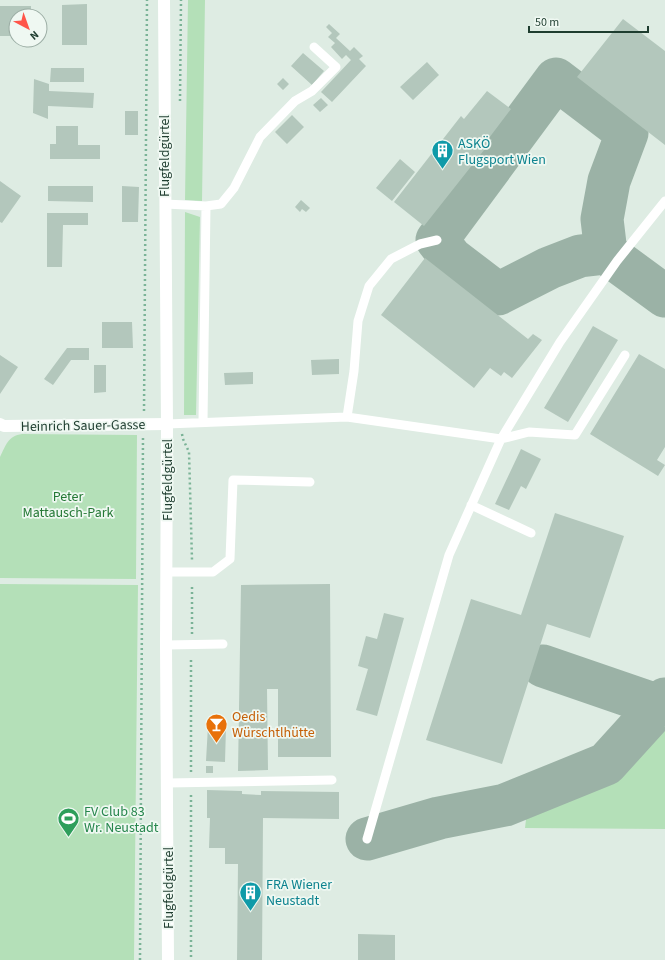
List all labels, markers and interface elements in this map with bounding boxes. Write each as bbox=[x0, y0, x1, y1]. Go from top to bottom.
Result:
north arrow bbox=[8, 8, 48, 48]
scale bar bbox=[529, 8, 648, 34]
text: 50 m bbox=[535, 14, 559, 31]
text: N bbox=[27, 27, 42, 43]
street label: Flugfeldgürtel bbox=[155, 115, 175, 197]
place label: ASKÖ Flugsport Wien bbox=[458, 134, 546, 170]
building icon: ASKÖ Flugsport Wien bbox=[429, 138, 455, 171]
street label: Heinrich Sauer-Gasse bbox=[21, 415, 146, 437]
street label: Flugfeldgürtel bbox=[158, 439, 178, 521]
park label: Peter Mattausch-Park bbox=[23, 487, 114, 523]
place label: Oedis Würschtlhütte bbox=[232, 707, 315, 743]
bar icon: Oedis Würschtlhütte bbox=[203, 711, 229, 744]
place label: FV Club 83 Wr. Neustadt bbox=[84, 802, 159, 838]
sports icon: FV Club 83 Wr. Neustadt bbox=[55, 806, 81, 839]
street label: Flugfeldgürtel bbox=[159, 847, 179, 929]
place label: FRA Wiener Neustadt bbox=[266, 875, 332, 911]
building icon: FRA Wiener Neustadt bbox=[237, 879, 263, 912]

